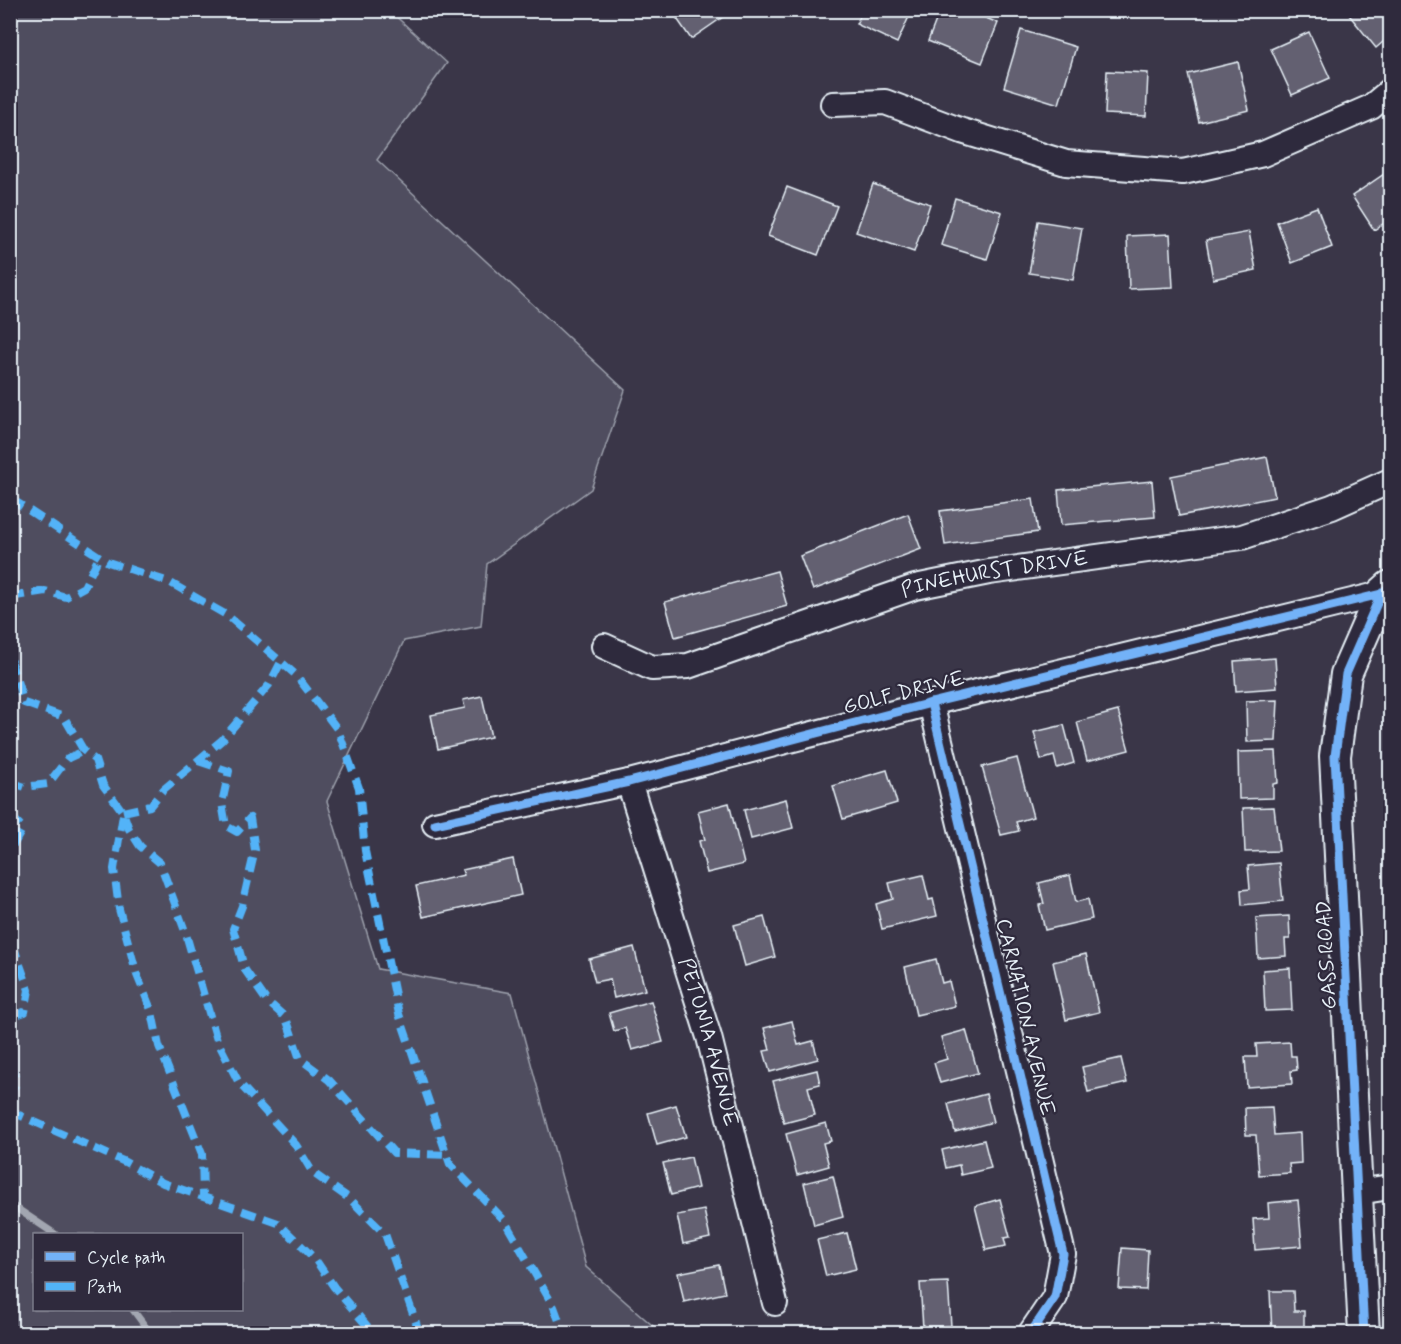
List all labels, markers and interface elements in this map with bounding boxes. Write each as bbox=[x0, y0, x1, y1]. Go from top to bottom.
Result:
street label: PINEHURST DRIVE bbox=[897, 544, 1090, 605]
street label: GOLF DRIVE bbox=[840, 664, 968, 722]
street label: GASS ROAD bbox=[1310, 900, 1344, 1010]
street label: CARNATION AVENUE bbox=[989, 916, 1061, 1118]
street label: PETUNIA AVENUE bbox=[671, 954, 745, 1129]
legend bbox=[33, 1233, 243, 1311]
text: Cycle path bbox=[87, 1246, 165, 1270]
text: Path bbox=[87, 1276, 122, 1300]

